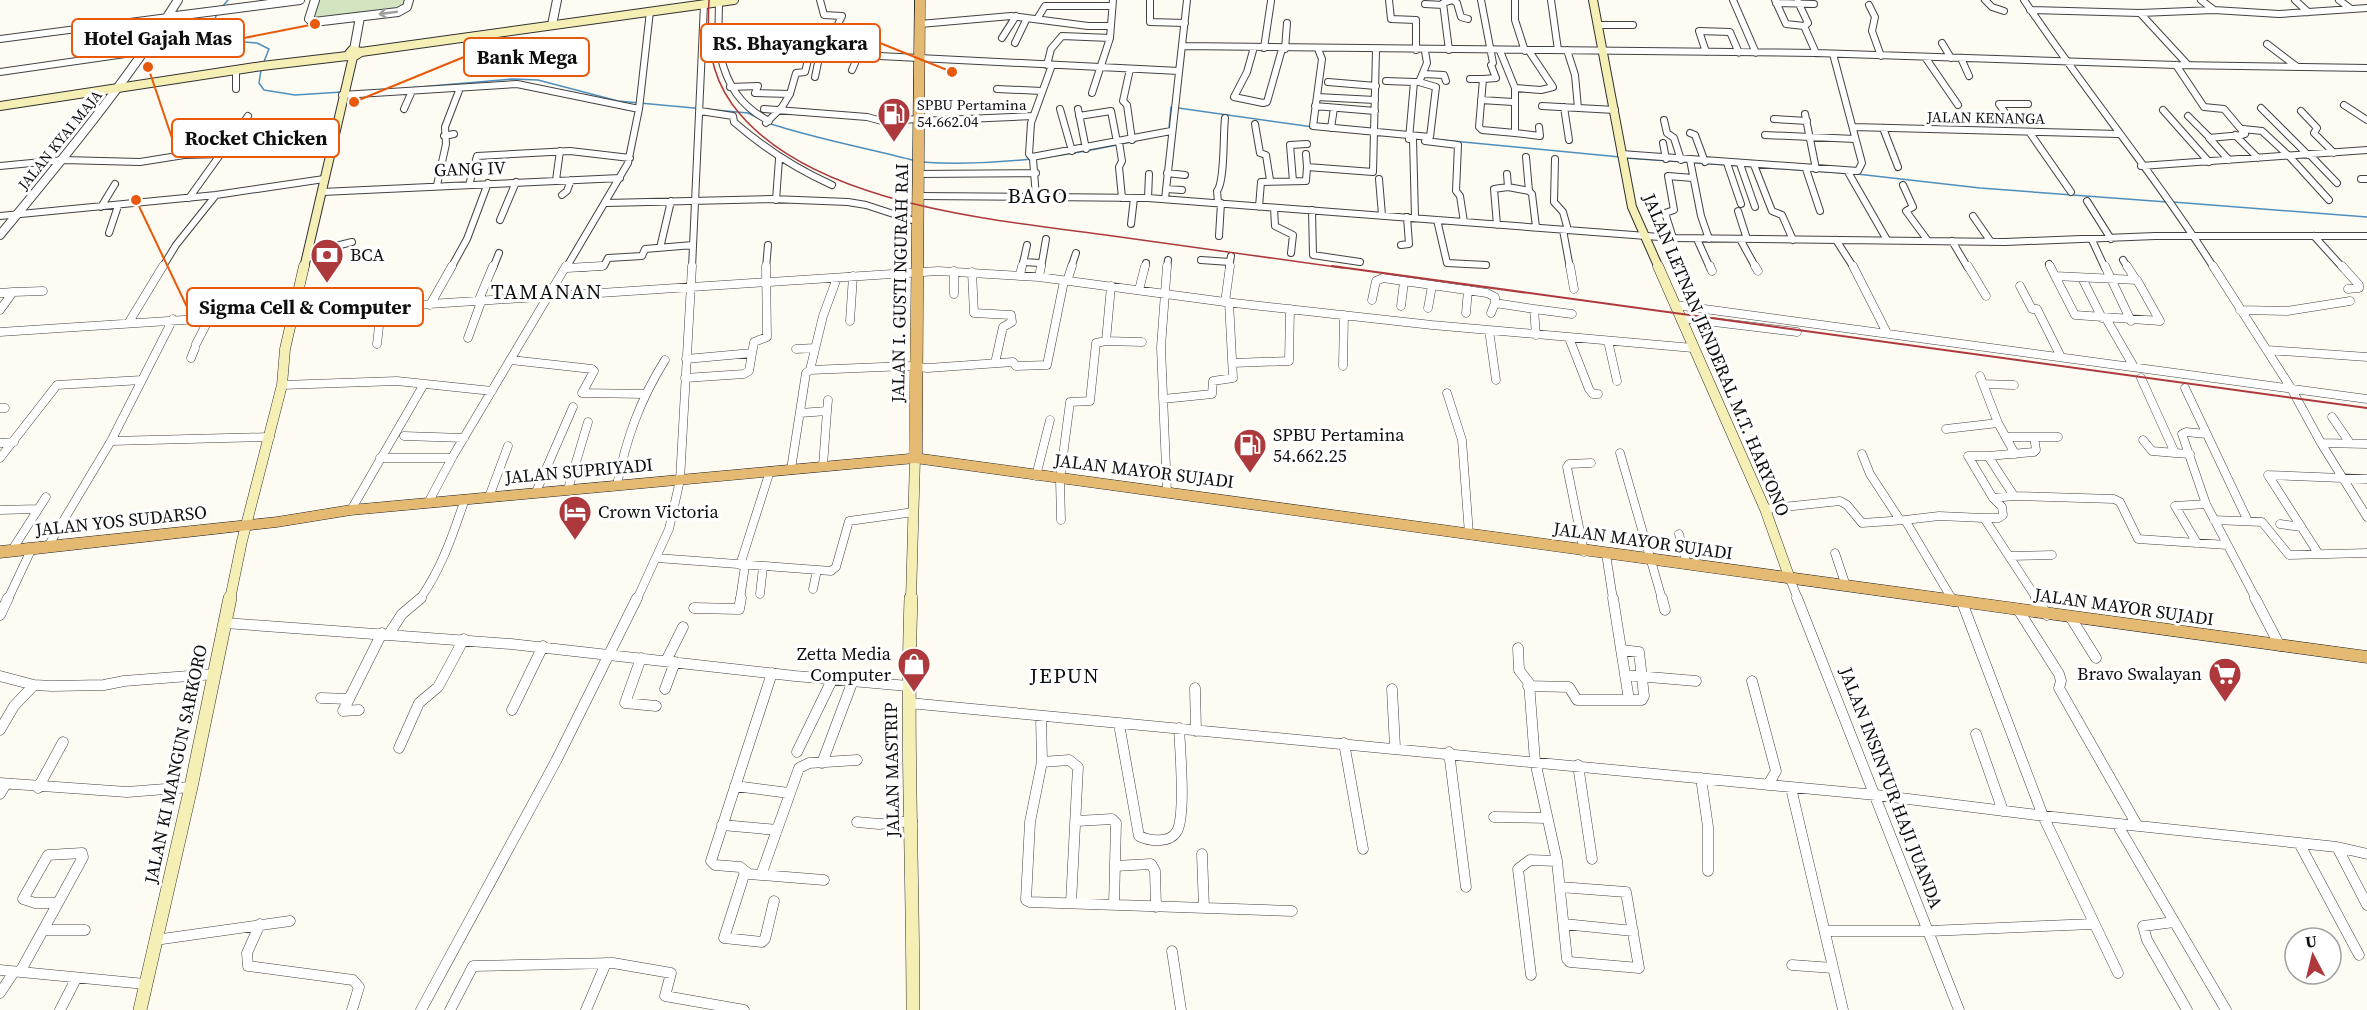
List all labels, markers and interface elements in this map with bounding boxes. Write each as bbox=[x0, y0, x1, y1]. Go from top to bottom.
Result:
one-way arrow bbox=[379, 8, 398, 19]
callout: Hotel Gajah Mas bbox=[72, 19, 244, 57]
text: Hotel Gajah Mas bbox=[84, 24, 232, 52]
callout: RS. Bhayangkara bbox=[701, 24, 880, 62]
text: RS. Bhayangkara bbox=[712, 29, 868, 57]
callout: Bank Mega bbox=[464, 38, 589, 76]
text: Bank Mega bbox=[476, 43, 578, 71]
street label: JALAN KYAI MAJA bbox=[12, 85, 107, 195]
place label: SPBU Pertamina 54.662.04 bbox=[917, 94, 1027, 132]
fuel station icon: SPBU Pertamina 54.662.04 bbox=[876, 96, 912, 143]
street label: JALAN KENANGA bbox=[1926, 106, 2045, 129]
callout: Rocket Chicken bbox=[172, 119, 339, 157]
text: Rocket Chicken bbox=[184, 124, 328, 152]
street label: GANG IV bbox=[434, 155, 506, 182]
street label: JALAN I. GUSTI NGURAH RAI bbox=[885, 163, 914, 404]
district label: BAGO bbox=[1007, 181, 1069, 210]
street label: JALAN LETNAN JENDERAL M.T. HARYONO bbox=[1637, 189, 1796, 520]
bank icon: BCA bbox=[309, 237, 345, 284]
place label: BCA bbox=[350, 242, 384, 267]
district label: TAMANAN bbox=[491, 277, 603, 306]
callout: Sigma Cell & Computer bbox=[187, 288, 423, 326]
text: Sigma Cell & Computer bbox=[199, 293, 412, 321]
place label: SPBU Pertamina 54.662.25 bbox=[1273, 422, 1405, 468]
fuel station icon: SPBU Pertamina 54.662.25 bbox=[1232, 427, 1268, 474]
street label: JALAN MAYOR SUJADI bbox=[1052, 447, 1235, 494]
street label: JALAN SUPRIYADI bbox=[503, 452, 654, 490]
hotel icon: Crown Victoria bbox=[557, 494, 593, 541]
street label: JALAN YOS SUDARSO bbox=[33, 499, 208, 542]
place label: Crown Victoria bbox=[598, 499, 719, 524]
street label: JALAN MAYOR SUJADI bbox=[1551, 515, 1734, 565]
street label: JALAN MAYOR SUJADI bbox=[2032, 581, 2215, 631]
place label: Zetta Media Computer bbox=[797, 641, 892, 687]
street label: JALAN KI MANGUN SARKORO bbox=[138, 642, 213, 887]
shop icon: Zetta Media Computer bbox=[896, 646, 932, 693]
supermarket icon: Bravo Swalayan bbox=[2207, 656, 2243, 703]
district label: JEPUN bbox=[1029, 661, 1100, 690]
place label: Bravo Swalayan bbox=[2077, 661, 2202, 686]
street label: JALAN INSINYUR HAJI JUANDA bbox=[1833, 663, 1949, 912]
street label: JALAN MASTRIP bbox=[878, 702, 905, 839]
north arrow bbox=[2283, 926, 2343, 986]
text: U bbox=[2304, 929, 2319, 953]

